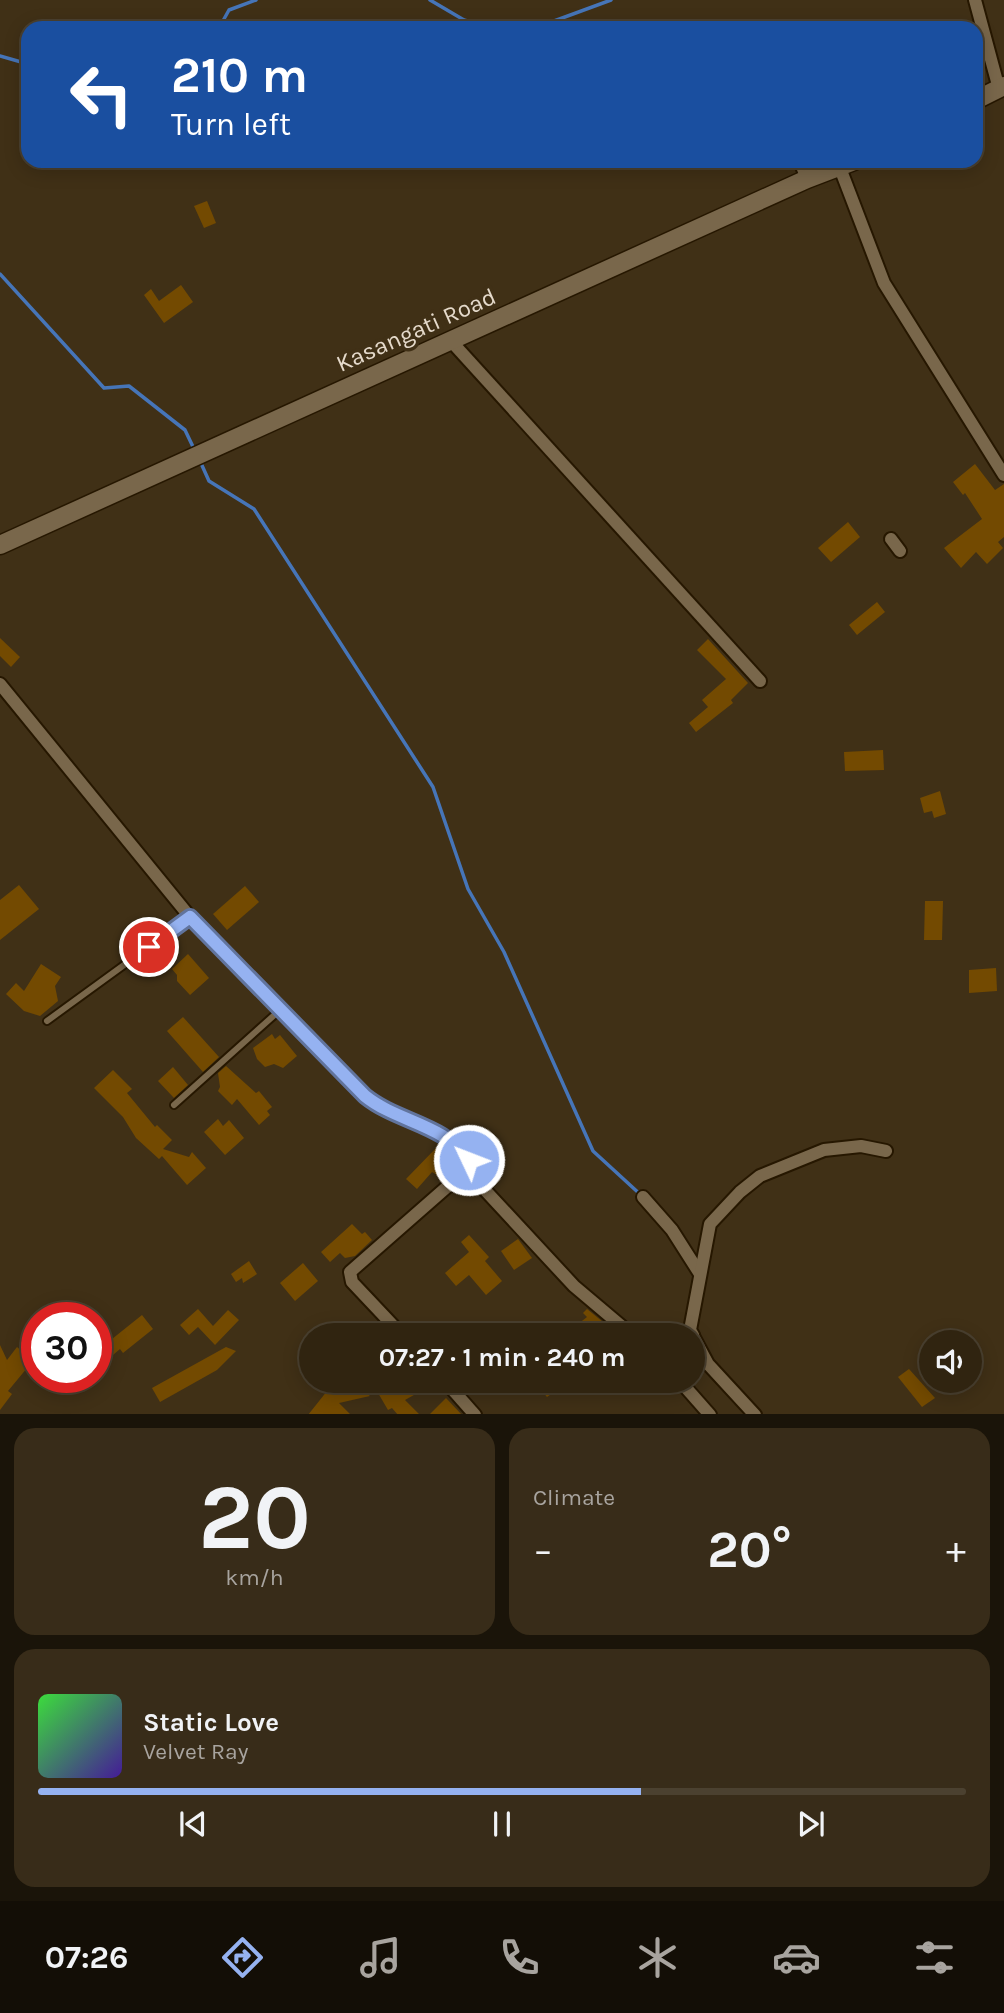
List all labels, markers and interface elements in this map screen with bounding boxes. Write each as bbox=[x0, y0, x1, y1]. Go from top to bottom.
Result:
text: 210 m bbox=[171, 47, 308, 104]
icon: left bbox=[56, 49, 147, 140]
text: Turn left bbox=[171, 106, 291, 143]
street label: Kasangati Road bbox=[332, 282, 500, 378]
pin bbox=[119, 917, 179, 977]
icon: arrive bbox=[130, 928, 168, 966]
position arrow bbox=[432, 1123, 506, 1197]
speed limit sign: 30 bbox=[21, 1302, 112, 1393]
map controls bbox=[919, 1330, 982, 1393]
button: sound bbox=[919, 1330, 982, 1393]
text: 07:27 · 1 min · 240 m bbox=[379, 1342, 625, 1373]
text: 20 bbox=[198, 1465, 311, 1571]
text: Climate bbox=[533, 1484, 615, 1511]
text: 20° bbox=[707, 1519, 792, 1580]
text: − bbox=[533, 1528, 553, 1573]
text: + bbox=[946, 1528, 966, 1573]
text: km/h bbox=[225, 1564, 284, 1591]
text: Static Love bbox=[143, 1707, 279, 1738]
text: Velvet Ray bbox=[143, 1738, 248, 1765]
icon: previous bbox=[174, 1805, 212, 1843]
icon: pause bbox=[483, 1805, 521, 1843]
icon: next bbox=[792, 1805, 830, 1843]
icon: directions bbox=[218, 1933, 267, 1982]
icon: music bbox=[356, 1933, 405, 1982]
icon: phone bbox=[495, 1933, 544, 1982]
icon: climate bbox=[633, 1933, 682, 1982]
icon: car bbox=[772, 1933, 821, 1982]
icon: filters bbox=[910, 1933, 959, 1982]
text: 07:26 bbox=[45, 1939, 128, 1976]

